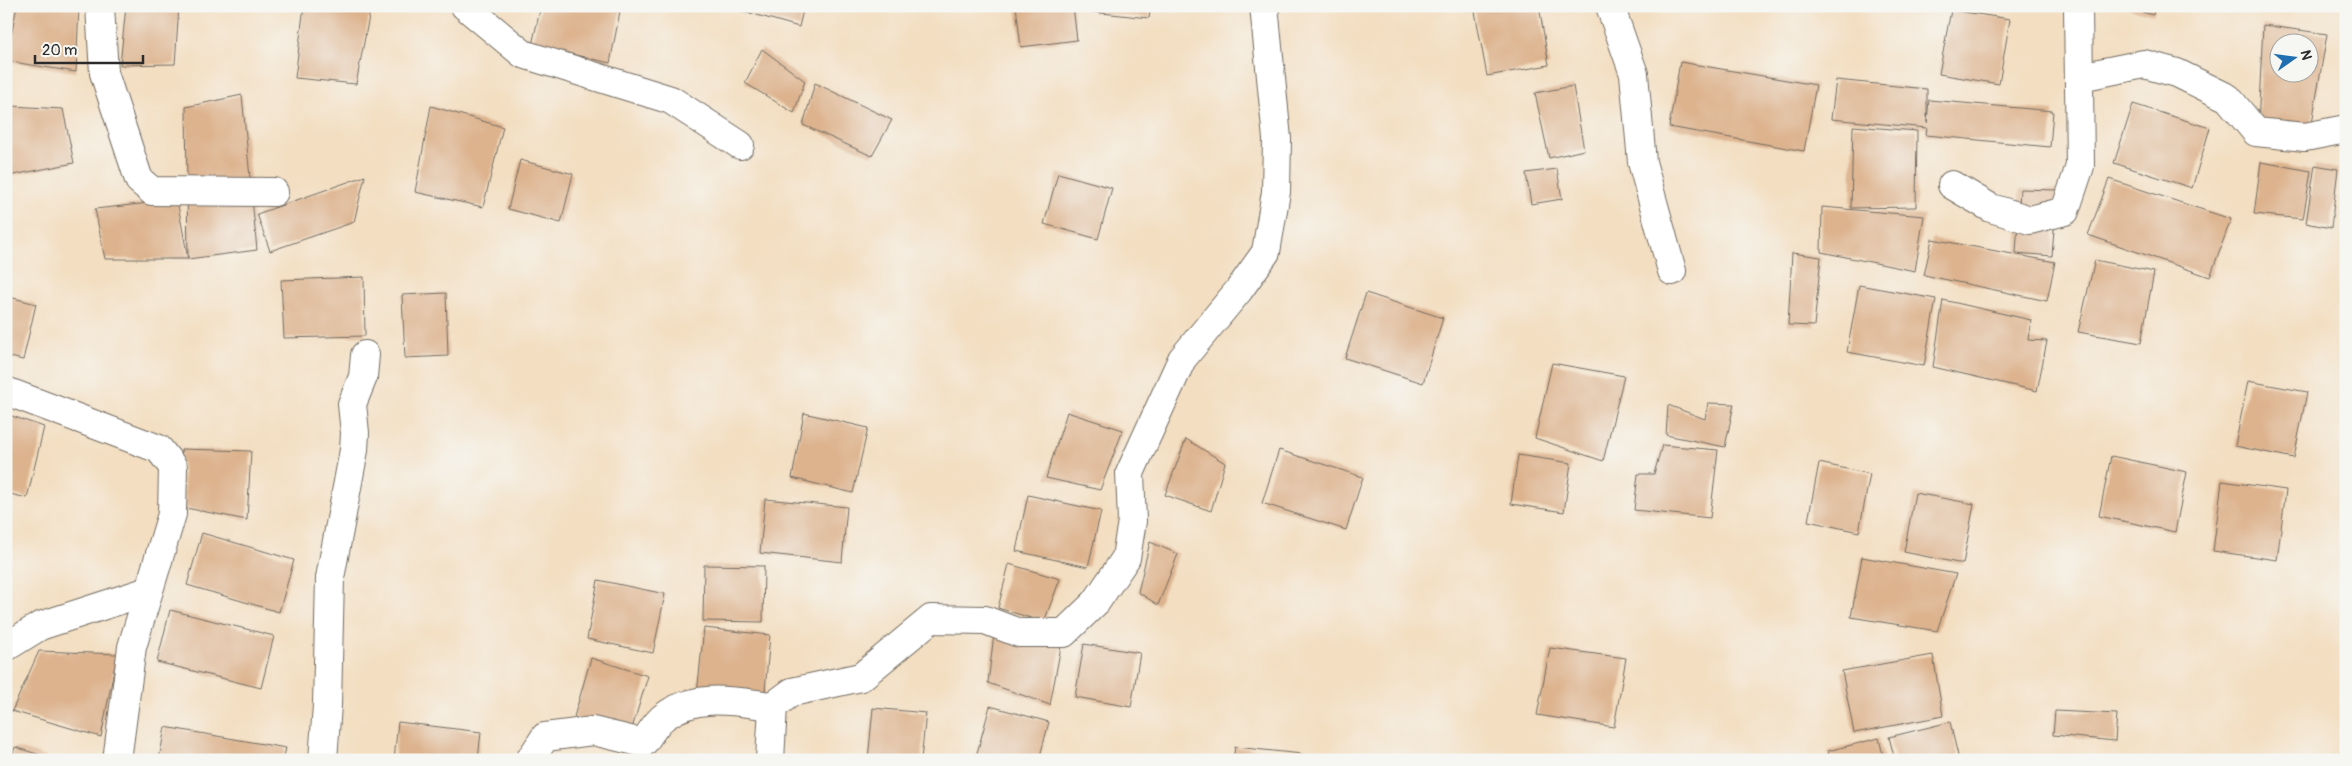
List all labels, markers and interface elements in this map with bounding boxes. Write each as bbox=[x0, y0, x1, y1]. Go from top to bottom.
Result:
scale bar bbox=[35, 32, 142, 64]
north arrow bbox=[2270, 32, 2320, 82]
text: 20 m bbox=[42, 41, 77, 60]
text: N bbox=[2297, 48, 2316, 62]

